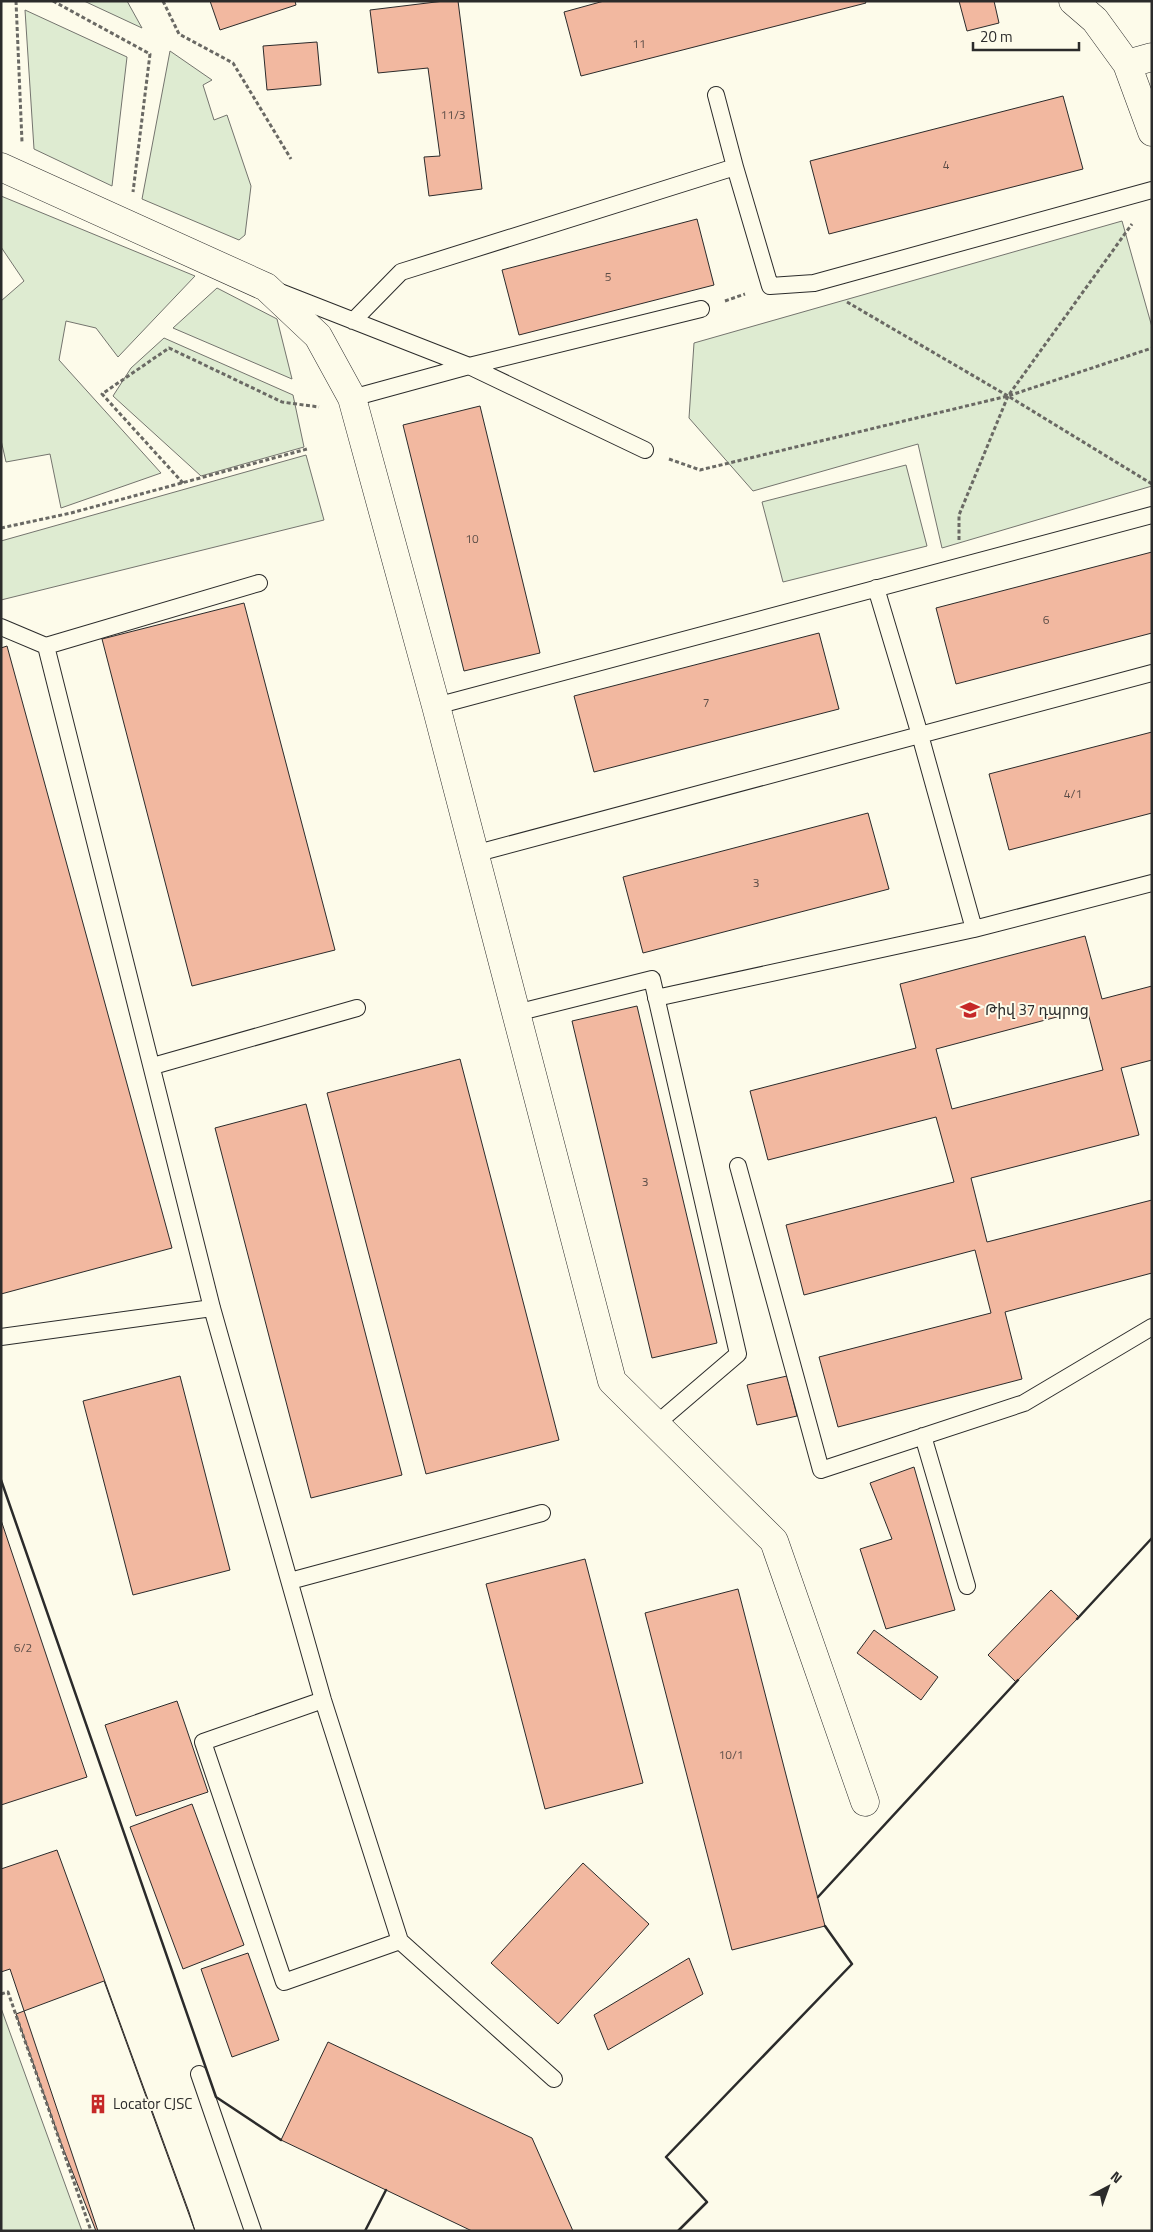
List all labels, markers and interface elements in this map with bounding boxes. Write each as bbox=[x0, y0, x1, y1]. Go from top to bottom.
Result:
scale bar bbox=[973, 20, 1079, 52]
text: 20 m bbox=[980, 25, 1013, 48]
house number: 11 bbox=[632, 34, 646, 53]
house number: 11/3 bbox=[440, 105, 466, 124]
house number: 4 bbox=[943, 155, 950, 174]
house number: 5 bbox=[605, 267, 612, 286]
house number: 10 bbox=[465, 529, 479, 548]
house number: 6 bbox=[1043, 610, 1050, 629]
house number: 7 bbox=[703, 693, 709, 712]
house number: 4/1 bbox=[1064, 784, 1082, 803]
house number: 3 bbox=[753, 873, 759, 892]
place label: Թիվ 37 դպրոց bbox=[985, 998, 1089, 1021]
school or university icon: Թիվ 37 դպրոց bbox=[959, 999, 981, 1021]
house number: 3 bbox=[642, 1172, 648, 1191]
house number: 6/2 bbox=[14, 1638, 32, 1657]
house number: 10/1 bbox=[718, 1745, 744, 1764]
place label: Locator CJSC bbox=[113, 2092, 193, 2115]
building icon: Locator CJSC bbox=[87, 2093, 109, 2115]
north arrow bbox=[1083, 2162, 1133, 2212]
text: N bbox=[1106, 2166, 1127, 2188]

